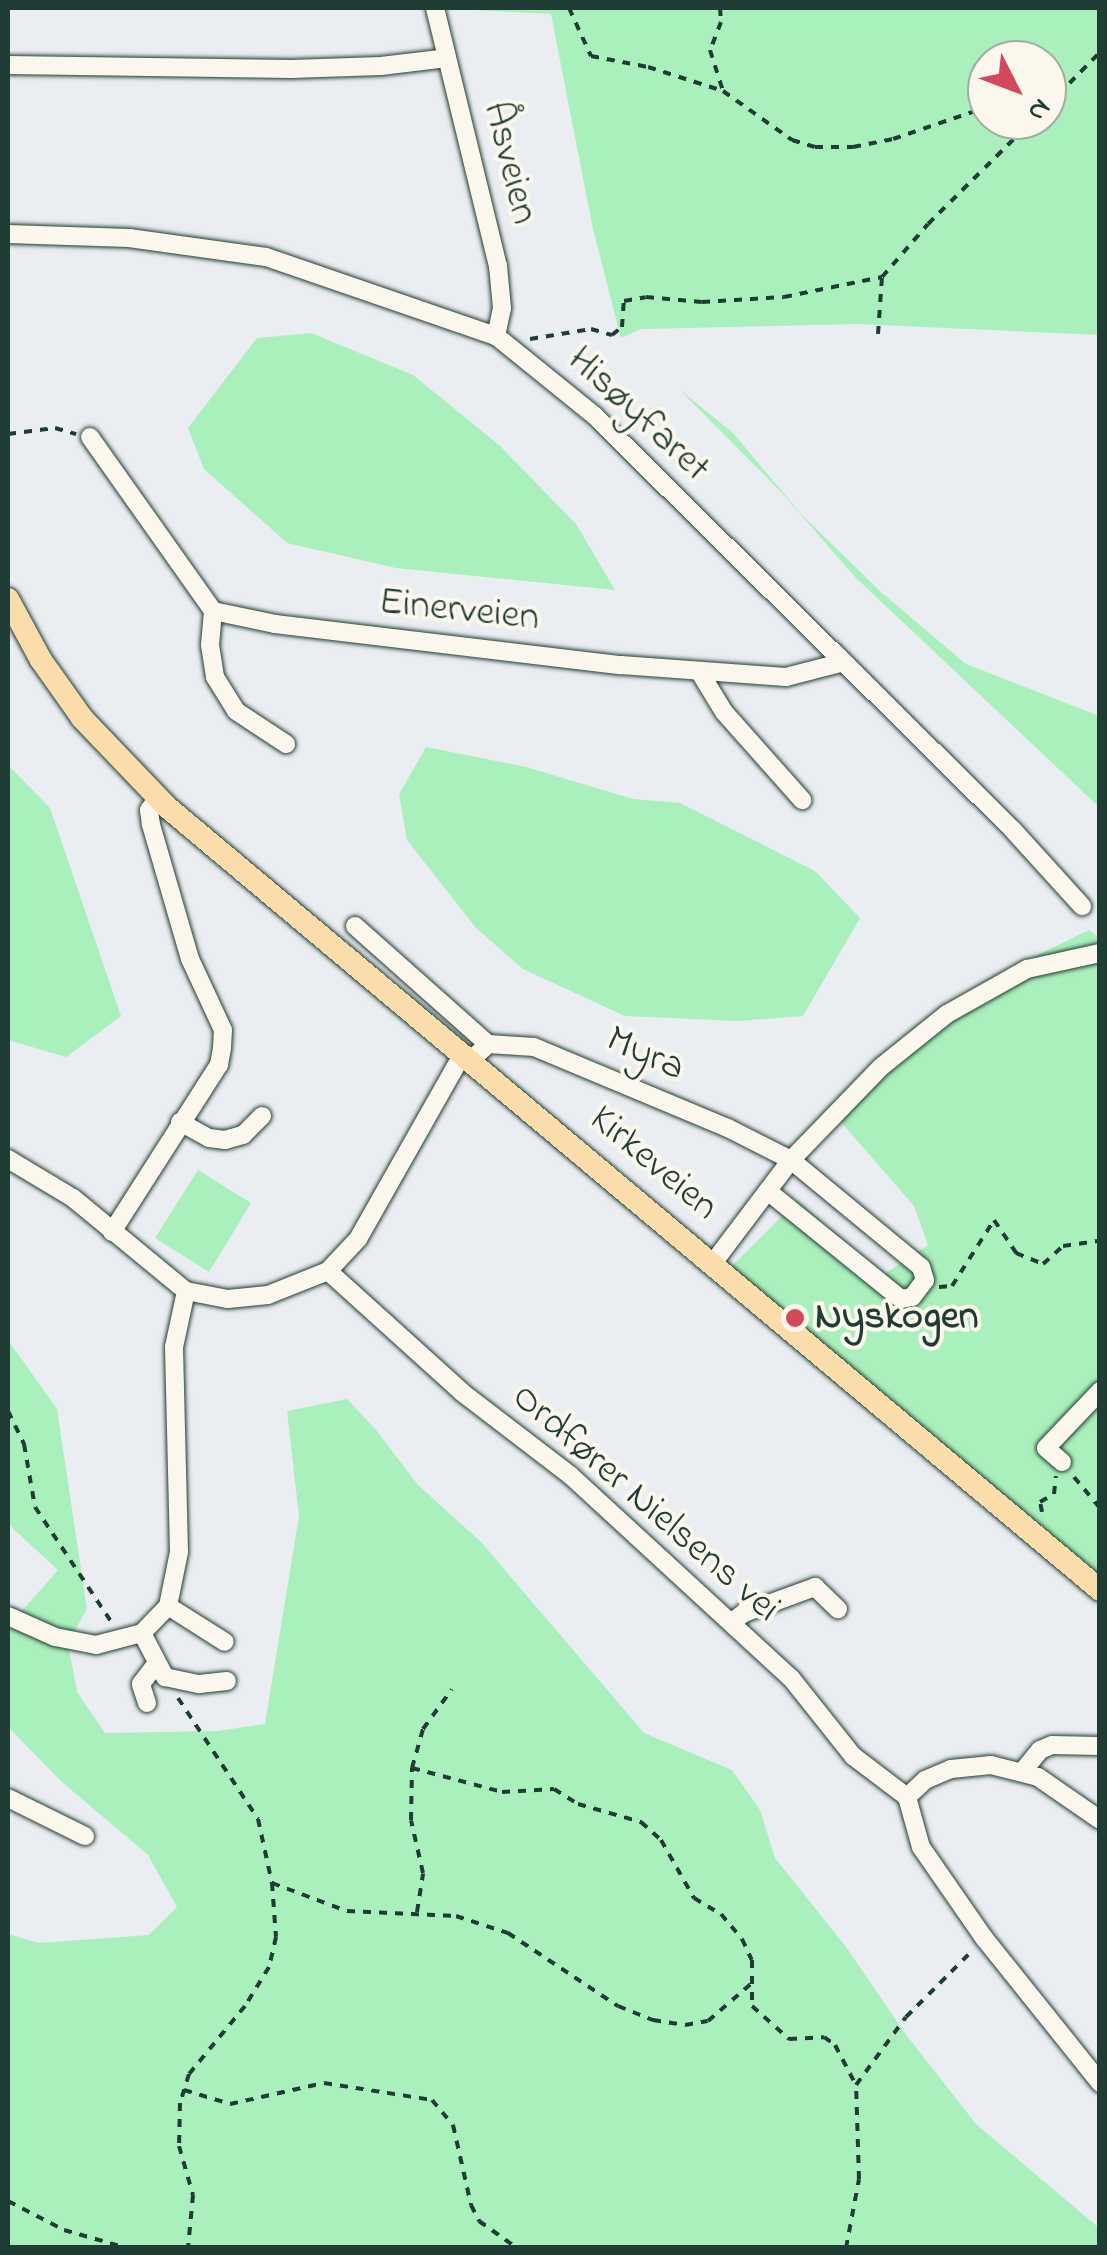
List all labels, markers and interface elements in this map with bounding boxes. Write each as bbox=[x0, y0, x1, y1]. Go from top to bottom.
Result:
north arrow bbox=[967, 40, 1067, 140]
text: N bbox=[1017, 88, 1060, 130]
street label: Åsveien bbox=[471, 97, 547, 229]
street label: Hisøyfaret bbox=[557, 337, 719, 493]
street label: Einerveien bbox=[376, 579, 542, 643]
street label: Myra bbox=[598, 1017, 692, 1093]
street label: Kirkeveien bbox=[579, 1096, 727, 1232]
place label: Nyskogen bbox=[815, 1294, 979, 1342]
marker: Nyskogen bbox=[784, 1307, 806, 1329]
street label: Ordfører Nielsens vei bbox=[501, 1374, 789, 1634]

